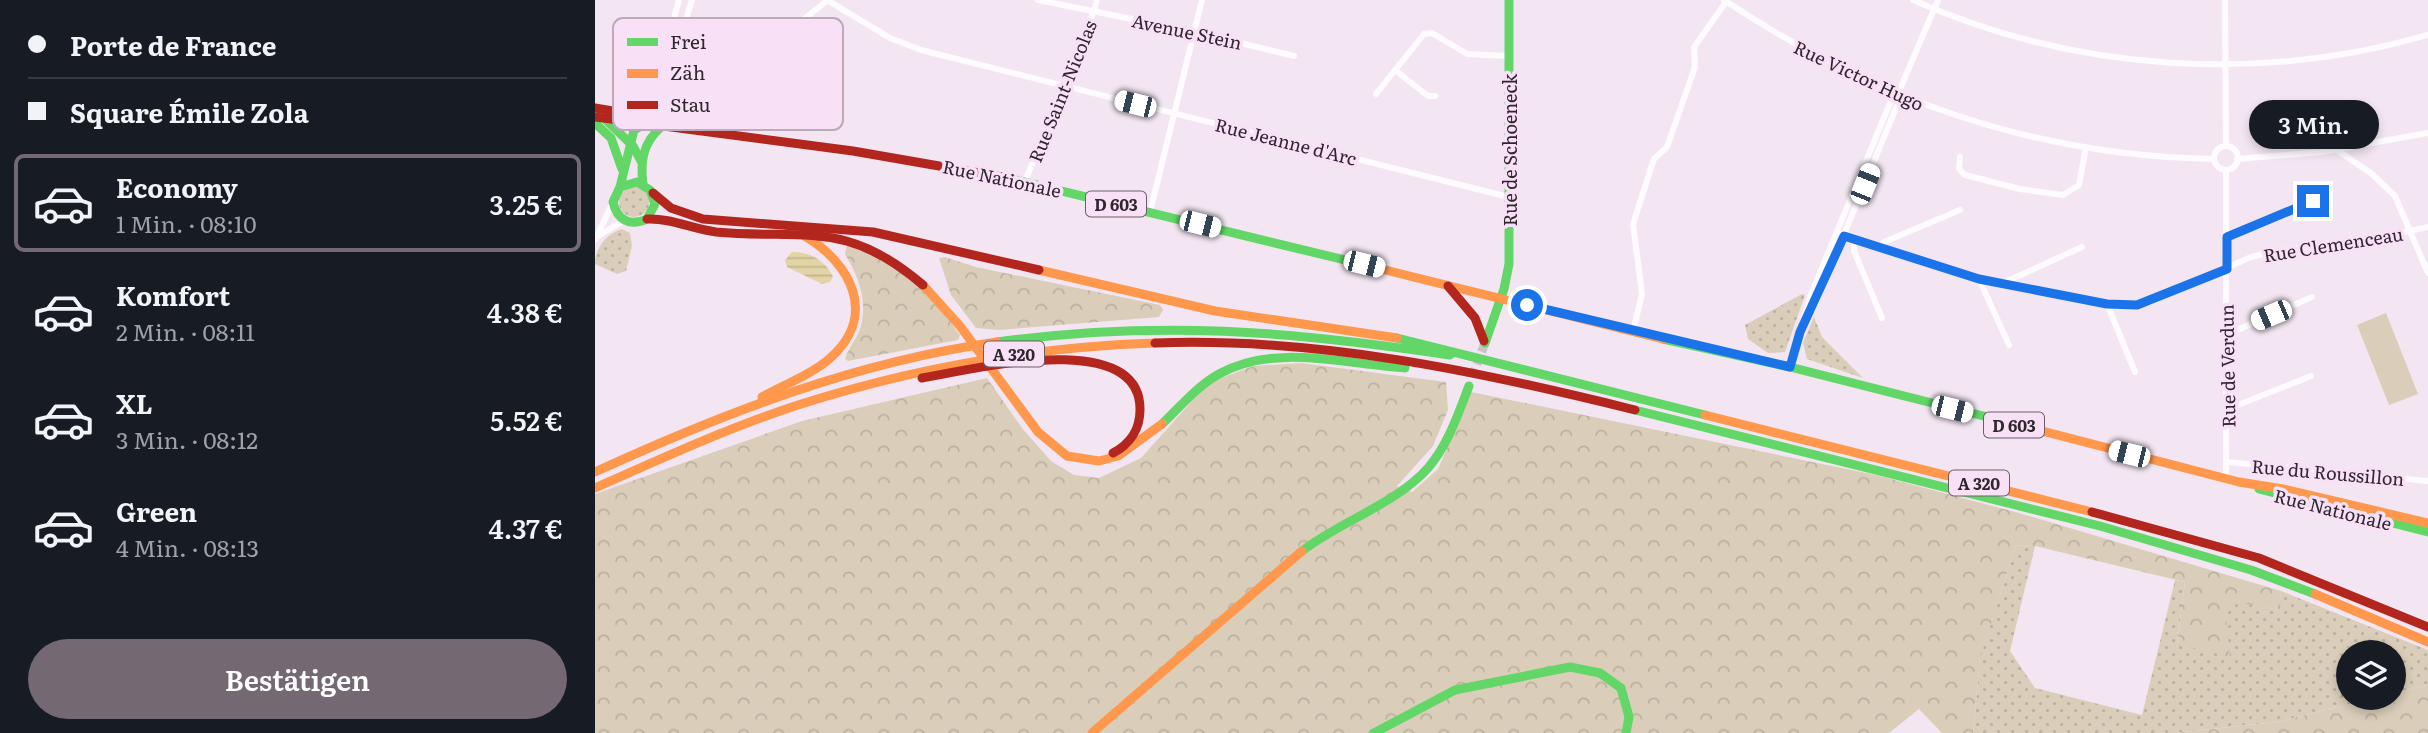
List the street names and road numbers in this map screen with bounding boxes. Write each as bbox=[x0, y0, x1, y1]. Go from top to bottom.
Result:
street label: Avenue Stein bbox=[1130, 6, 1245, 56]
street label: Rue Saint-Nicolas bbox=[1021, 16, 1103, 166]
street label: Rue Victor Hugo bbox=[1790, 33, 1928, 117]
street label: Rue de Schoeneck bbox=[1496, 73, 1523, 226]
street label: Rue Jeanne d'Arc bbox=[1212, 110, 1360, 172]
street label: Rue Nationale bbox=[940, 152, 1064, 204]
road number: D 603 bbox=[1086, 192, 1146, 216]
street label: Rue Clemenceau bbox=[2261, 220, 2405, 268]
street label: Rue de Verdun bbox=[2212, 304, 2242, 428]
road number: A 320 bbox=[984, 342, 1044, 366]
road number: D 603 bbox=[1984, 412, 2044, 438]
street label: Rue du Roussillon bbox=[2251, 452, 2406, 492]
road number: A 320 bbox=[1949, 470, 2009, 496]
street label: Rue Nationale bbox=[2271, 481, 2395, 537]

